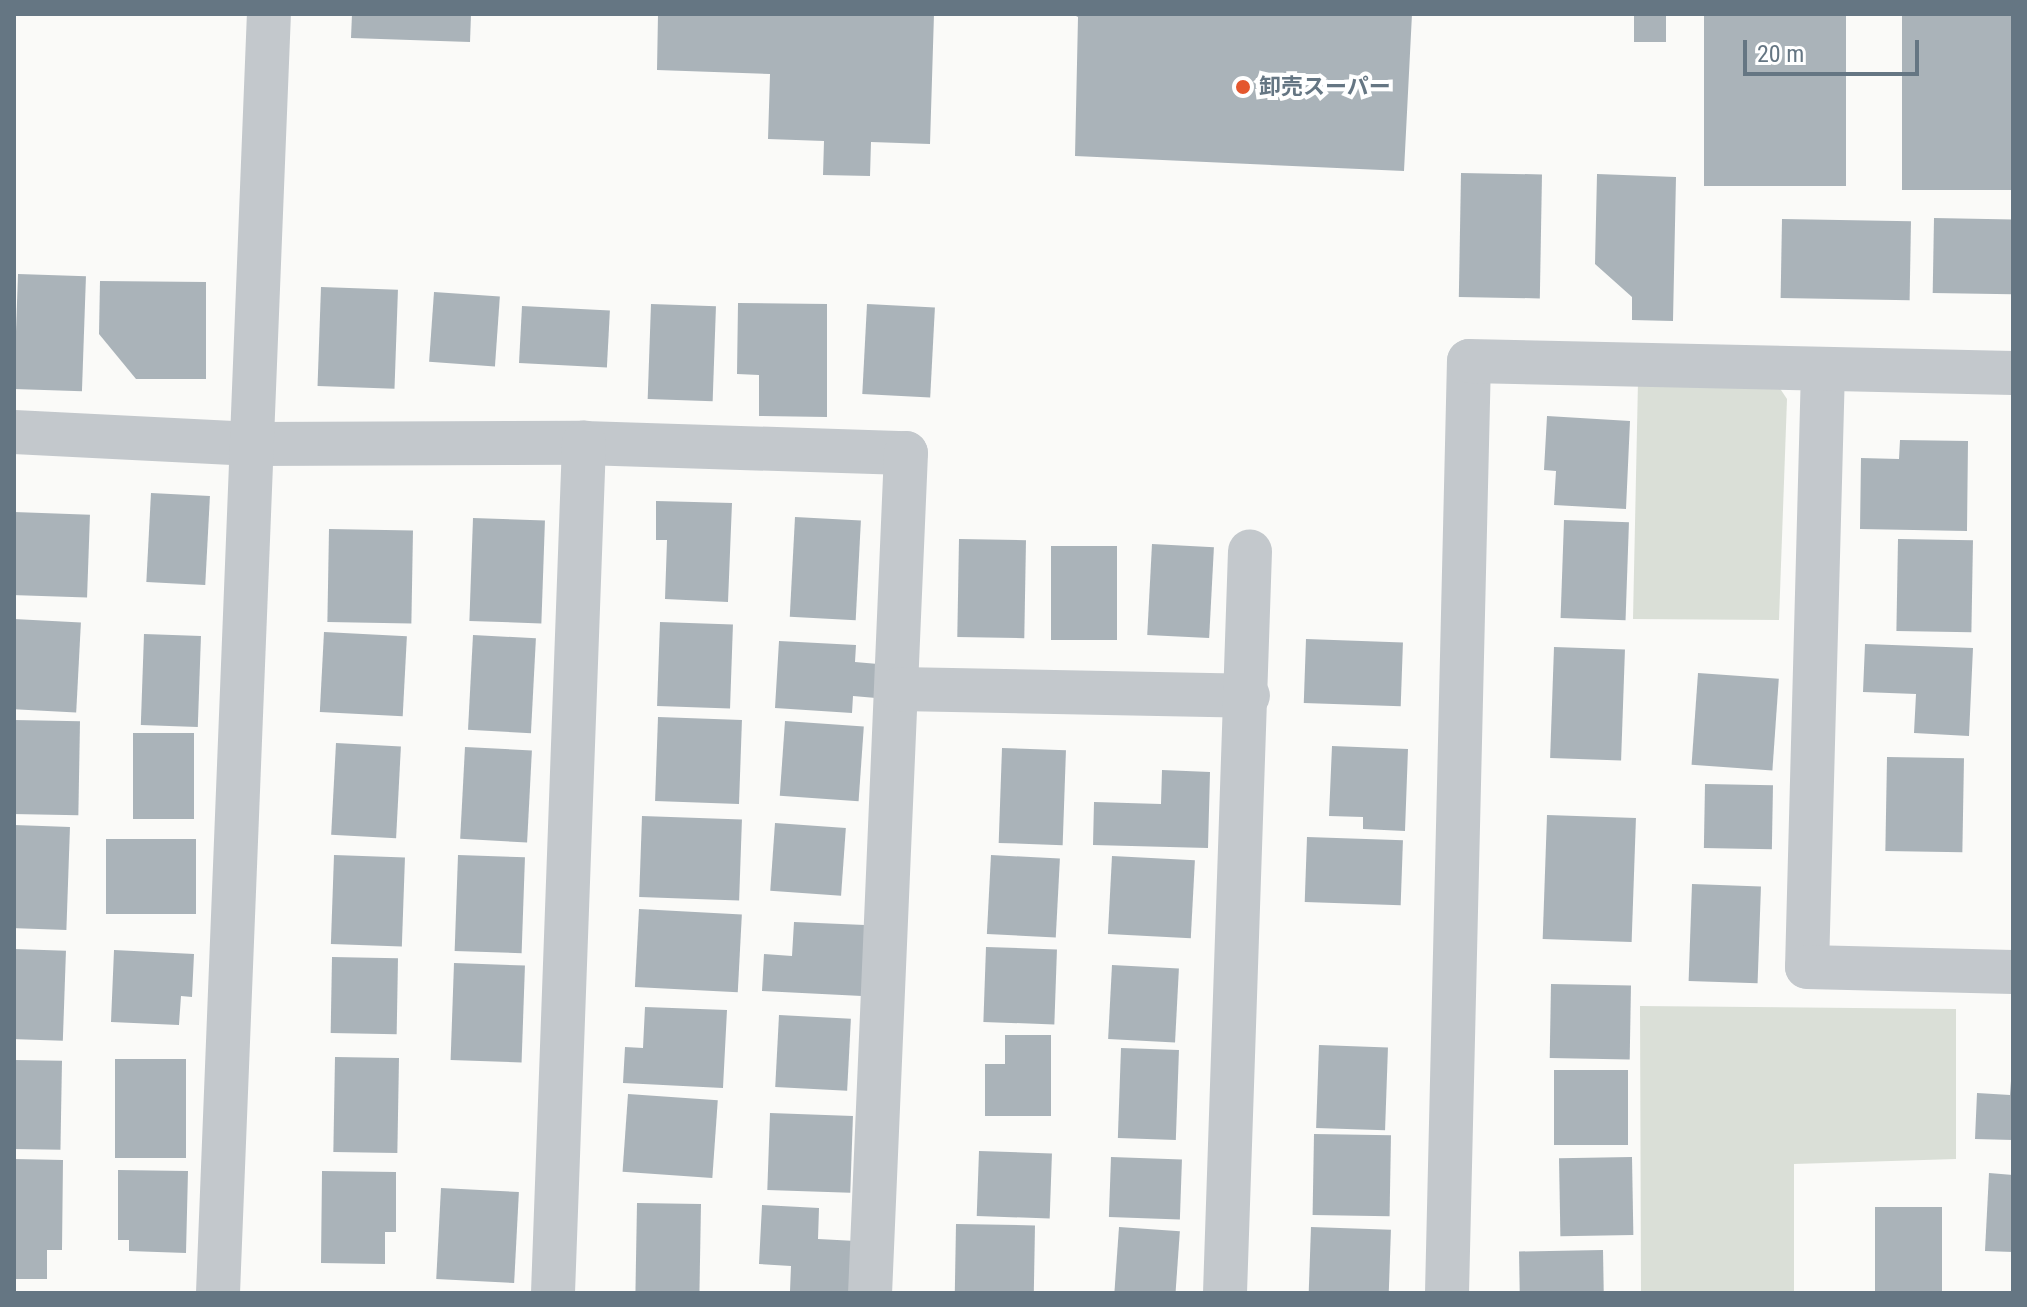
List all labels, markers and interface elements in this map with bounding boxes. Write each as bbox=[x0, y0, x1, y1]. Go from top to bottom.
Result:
scale bar bbox=[1747, 24, 1923, 74]
text: 20 m bbox=[1757, 40, 1804, 68]
place label: 卸売スーパー bbox=[1259, 74, 1391, 100]
marker: 卸売スーパー bbox=[1234, 78, 1252, 96]

